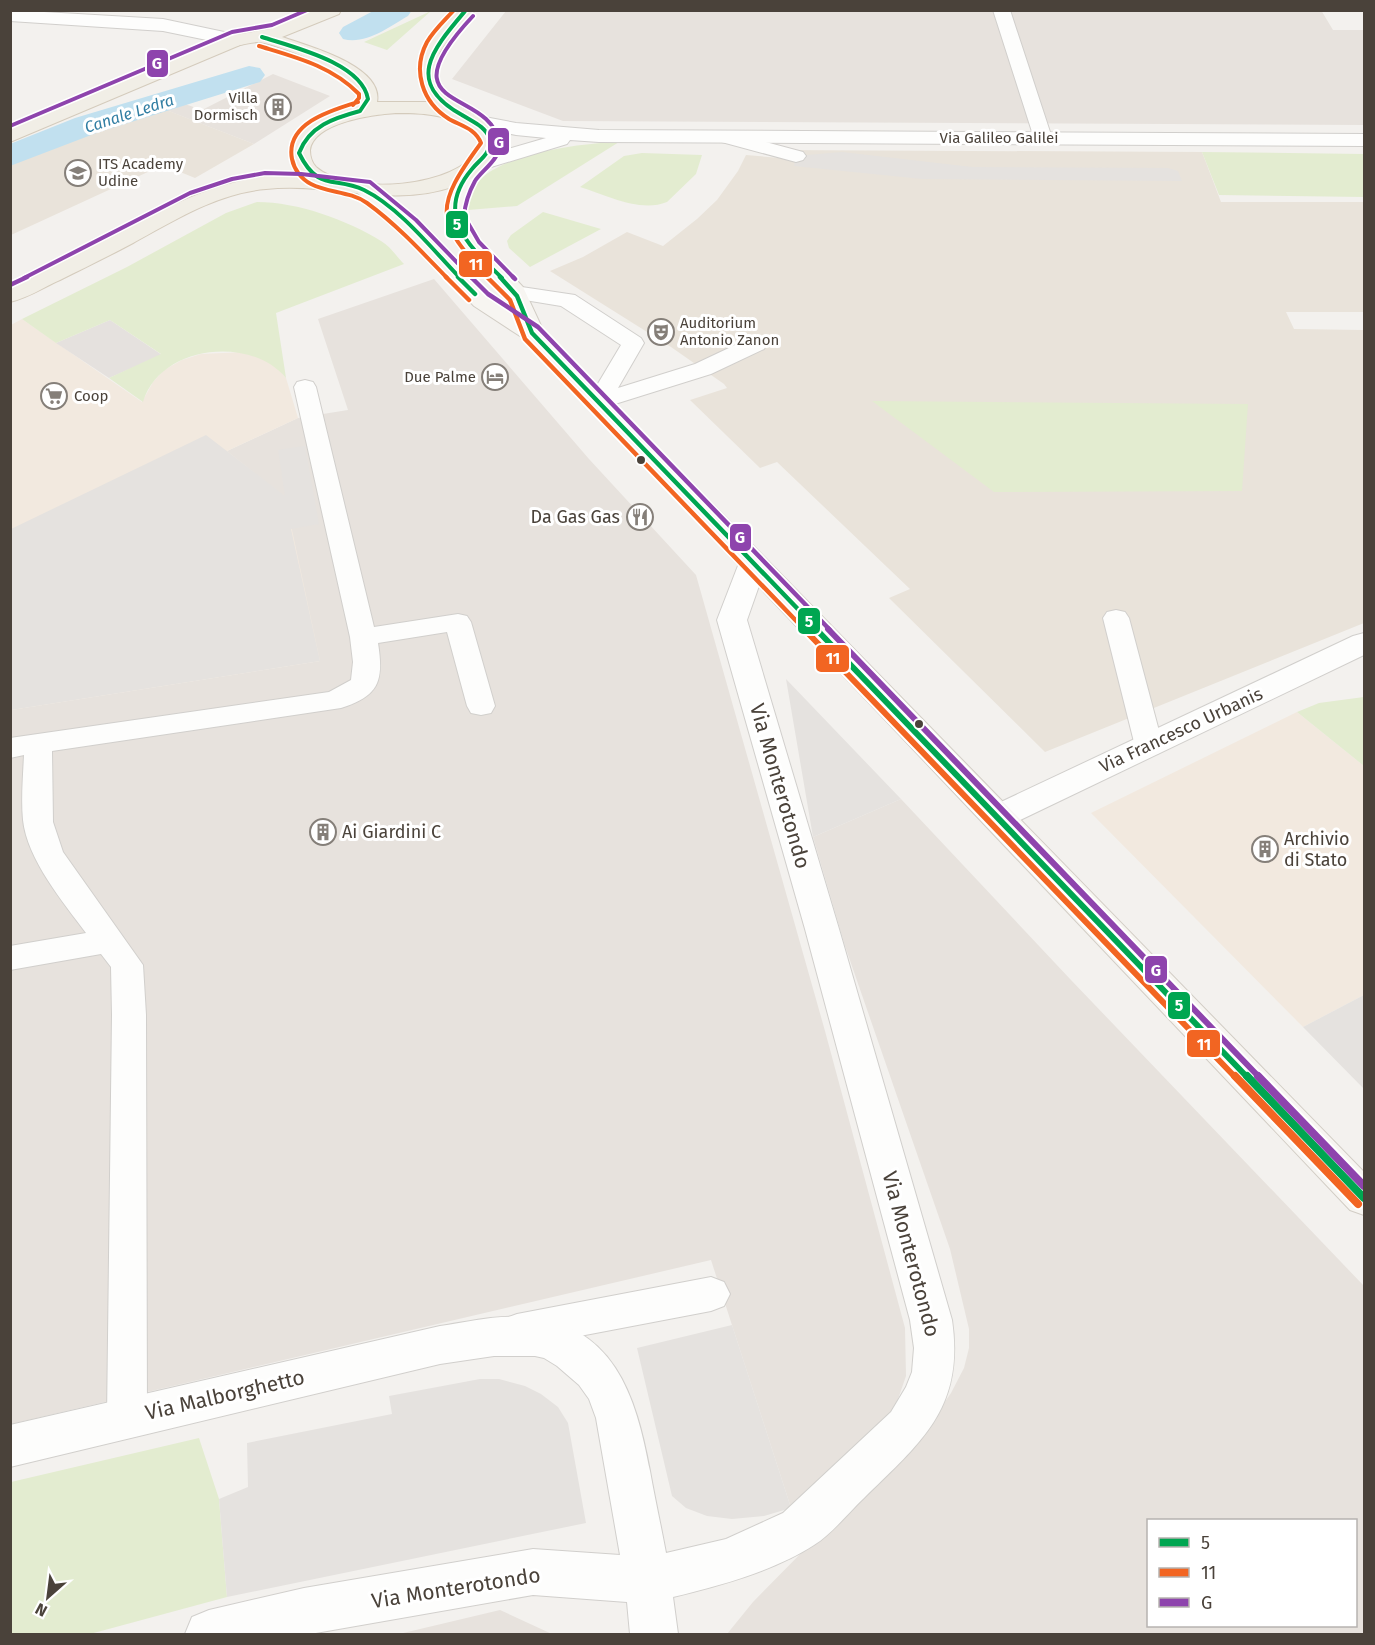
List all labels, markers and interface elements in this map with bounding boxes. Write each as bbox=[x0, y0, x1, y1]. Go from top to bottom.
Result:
line badge: G bbox=[146, 49, 169, 78]
text: G bbox=[152, 54, 162, 73]
place label: Villa Dormisch bbox=[194, 89, 258, 124]
water label: Canale Ledra bbox=[82, 90, 176, 137]
building icon: Villa Dormisch bbox=[263, 92, 293, 122]
line badge: G bbox=[487, 127, 510, 156]
street label: Via Galileo Galilei bbox=[940, 129, 1058, 147]
text: G bbox=[494, 133, 504, 152]
place label: ITS Academy Udine bbox=[98, 155, 184, 190]
school or university icon: ITS Academy Udine bbox=[63, 158, 93, 188]
line badge: 5 bbox=[445, 210, 469, 239]
text: 5 bbox=[453, 215, 462, 234]
line badge: 11 bbox=[458, 250, 493, 278]
text: 11 bbox=[469, 255, 483, 274]
place label: Auditorium Antonio Zanon bbox=[680, 314, 779, 349]
theatre icon: Auditorium Antonio Zanon bbox=[646, 317, 676, 347]
hotel icon: Due Palme bbox=[480, 362, 510, 392]
place label: Due Palme bbox=[404, 368, 476, 386]
supermarket icon: Coop bbox=[39, 381, 69, 411]
place label: Coop bbox=[74, 387, 109, 405]
unlabelled marker bbox=[635, 454, 647, 466]
restaurant icon: Da Gas Gas bbox=[625, 502, 655, 532]
place label: Da Gas Gas bbox=[531, 506, 620, 528]
line badge: G bbox=[729, 523, 752, 552]
text: G bbox=[735, 528, 745, 547]
line badge: 5 bbox=[797, 607, 821, 635]
text: 5 bbox=[805, 612, 814, 631]
line badge: 11 bbox=[815, 644, 850, 673]
text: 11 bbox=[826, 649, 840, 668]
street label: Via Francesco Urbanis bbox=[1096, 682, 1266, 778]
street label: Via Monterotondo bbox=[744, 700, 816, 872]
unlabelled marker bbox=[913, 718, 925, 730]
building icon: Ai Giardini C bbox=[308, 817, 338, 847]
place label: Ai Giardini C bbox=[342, 821, 441, 843]
place label: Archivio di Stato bbox=[1284, 828, 1349, 871]
building icon: Archivio di Stato bbox=[1250, 834, 1280, 864]
line badge: G bbox=[1144, 955, 1168, 984]
text: G bbox=[1151, 961, 1161, 980]
line badge: 5 bbox=[1167, 991, 1191, 1020]
text: 5 bbox=[1175, 996, 1184, 1015]
line badge: 11 bbox=[1186, 1029, 1221, 1058]
text: 11 bbox=[1197, 1035, 1211, 1054]
street label: Via Monterotondo bbox=[876, 1168, 946, 1340]
street label: Via Malborghetto bbox=[143, 1364, 307, 1426]
legend bbox=[1147, 1519, 1357, 1627]
text: 5 bbox=[1201, 1532, 1210, 1554]
street label: Via Monterotondo bbox=[370, 1562, 542, 1614]
text: 11 bbox=[1201, 1562, 1216, 1584]
north arrow bbox=[18, 1567, 78, 1627]
text: G bbox=[1201, 1592, 1212, 1614]
text: N bbox=[32, 1599, 50, 1621]

